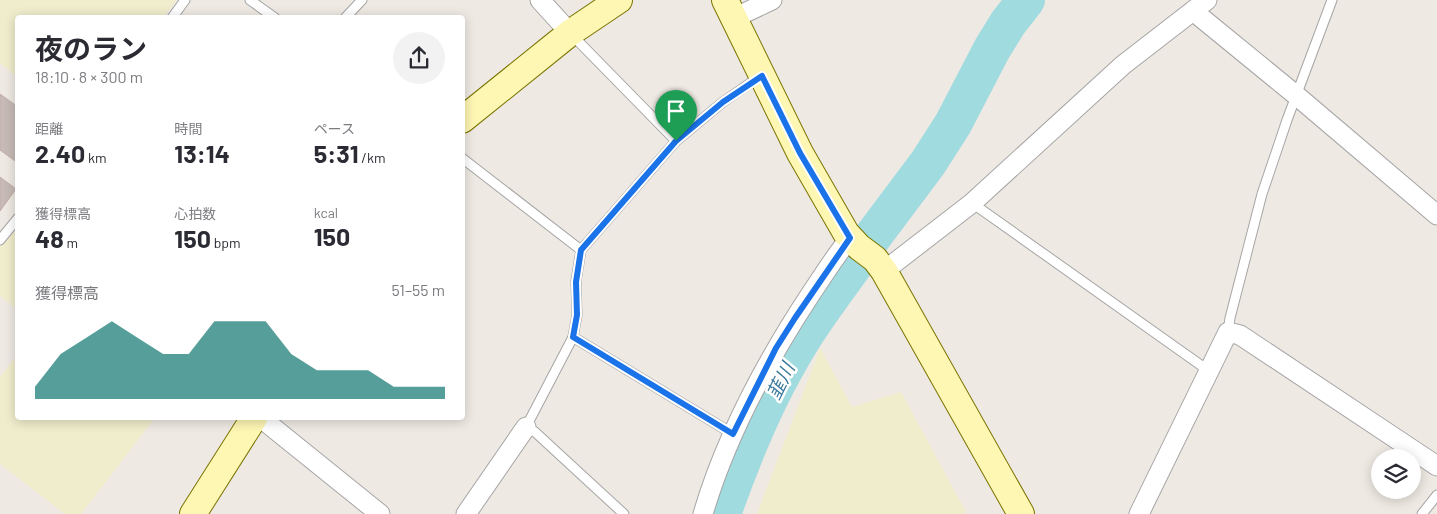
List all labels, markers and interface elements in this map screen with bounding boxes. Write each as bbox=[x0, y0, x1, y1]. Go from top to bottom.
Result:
text: 夜のラン bbox=[35, 31, 147, 65]
button: share bbox=[393, 32, 445, 84]
text: 18:10 · 8 × 300 m bbox=[35, 67, 143, 86]
pin bbox=[655, 90, 697, 141]
icon: arrive bbox=[662, 97, 690, 125]
text: 距離 bbox=[35, 120, 63, 137]
text: 時間 bbox=[174, 120, 202, 137]
text: ペース bbox=[314, 120, 355, 137]
text: 2.40 bbox=[35, 138, 85, 168]
text: 13:14 bbox=[174, 138, 230, 168]
text: 5:31 bbox=[314, 138, 359, 168]
text: km bbox=[85, 149, 107, 166]
text: /km bbox=[359, 149, 386, 166]
text: kcal bbox=[314, 204, 338, 221]
text: 獲得標高 bbox=[35, 205, 91, 222]
text: 心拍数 bbox=[174, 205, 216, 222]
text: 150 bbox=[314, 221, 350, 251]
text: 48 bbox=[35, 223, 64, 253]
text: 150 bbox=[174, 223, 211, 253]
text: m bbox=[64, 234, 78, 251]
text: bpm bbox=[211, 234, 241, 251]
text: 51–55 m bbox=[392, 280, 445, 299]
text: 獲得標高 bbox=[35, 283, 99, 302]
water label: 韮川 bbox=[761, 357, 800, 403]
map controls bbox=[1371, 449, 1421, 499]
button: layers bbox=[1371, 449, 1421, 499]

